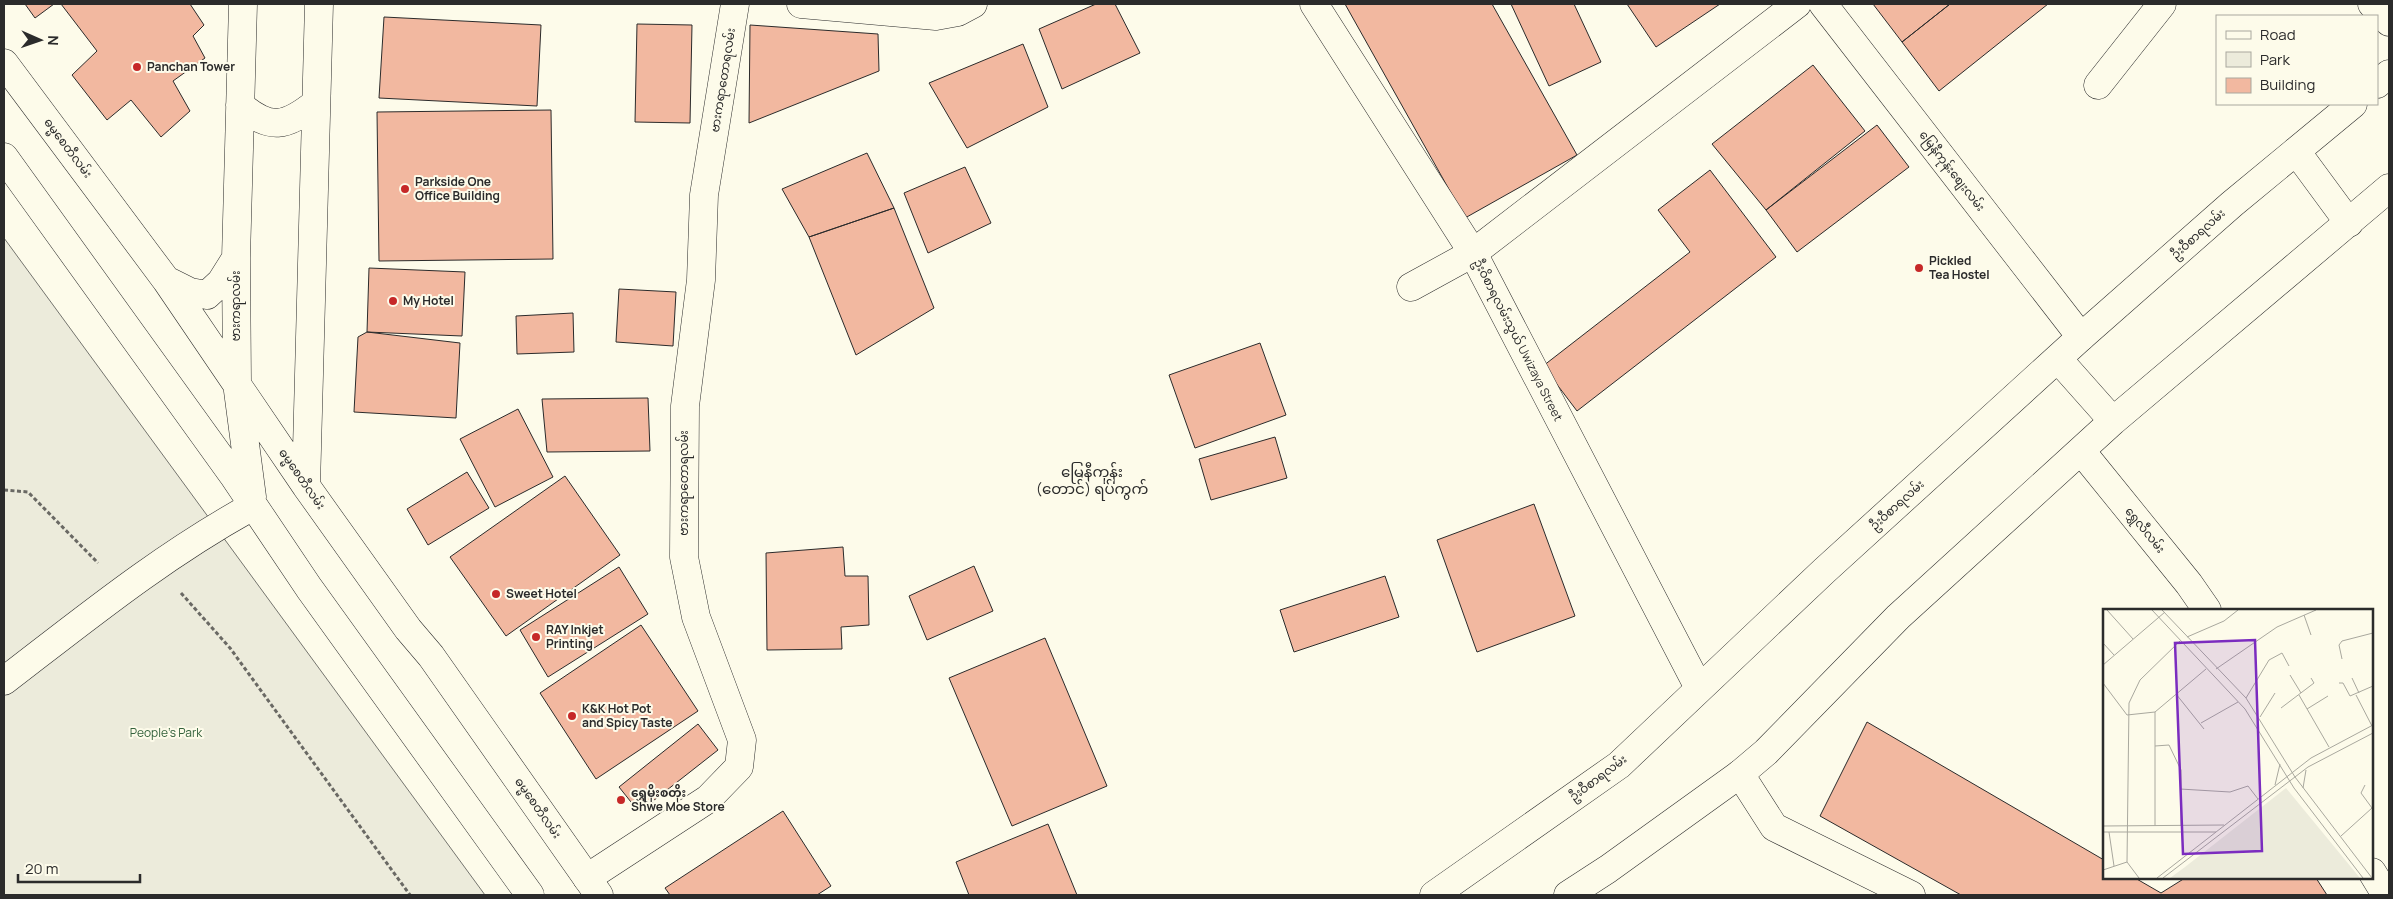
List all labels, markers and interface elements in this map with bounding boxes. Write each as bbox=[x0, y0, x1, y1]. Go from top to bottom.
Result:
north arrow bbox=[15, 15, 65, 65]
legend bbox=[2216, 15, 2378, 105]
text: Road bbox=[2260, 24, 2296, 45]
street label: ဗားကရာတောရလမ်း bbox=[706, 27, 741, 134]
text: N bbox=[44, 35, 63, 46]
text: Park bbox=[2260, 49, 2290, 70]
place label: Panchan Tower bbox=[147, 58, 235, 75]
marker: Panchan Tower bbox=[131, 61, 143, 73]
text: Building bbox=[2260, 74, 2315, 95]
street label: ဓမ္မစေတီလမ်း bbox=[38, 114, 97, 183]
street label: မြေနီကုန်းစျေးလမ်း bbox=[1914, 127, 1989, 216]
place label: Parkside One Office Building bbox=[415, 173, 500, 204]
marker: Parkside One Office Building bbox=[399, 183, 411, 195]
street label: ဦးဝီစာရလမ်း bbox=[2167, 205, 2230, 264]
place label: Pickled Tea Hostel bbox=[1929, 252, 1990, 283]
street label: ဦးဝိစာရလမ်းသွယ် Uwizaya Street bbox=[1468, 256, 1567, 425]
marker: Pickled Tea Hostel bbox=[1913, 262, 1925, 274]
street label: ဗားကရာလမ်း bbox=[227, 271, 246, 341]
place label: My Hotel bbox=[403, 292, 454, 309]
marker: My Hotel bbox=[387, 295, 399, 307]
street label: ဗားကရာတောရလမ်း bbox=[675, 430, 694, 536]
street label: ဓမ္မစေတီလမ်း bbox=[273, 445, 330, 514]
district label: မြေနီကုန်း (တောင်) ရပ်ကွက် bbox=[1036, 461, 1148, 501]
street label: ဦးဝီစာရလမ်း bbox=[1866, 476, 1929, 535]
street label: ရွှေလီလမ်း bbox=[2120, 503, 2169, 558]
place label: Sweet Hotel bbox=[506, 585, 577, 602]
marker: Sweet Hotel bbox=[490, 588, 502, 600]
inset map bbox=[2103, 609, 2373, 879]
place label: RAY Inkjet Printing bbox=[546, 621, 604, 652]
marker: RAY Inkjet Printing bbox=[530, 631, 542, 643]
place label: K&K Hot Pot and Spicy Taste bbox=[582, 700, 673, 731]
marker: K&K Hot Pot and Spicy Taste bbox=[566, 710, 578, 722]
park label: People's Park bbox=[130, 724, 203, 741]
street label: ဦးဝီစာရလမ်း bbox=[1566, 750, 1631, 806]
street label: ဓမ္မစေတီလမ်း bbox=[509, 774, 566, 843]
place label: ရွှေမိုးစတိုး Shwe Moe Store bbox=[631, 784, 725, 815]
marker: ရွှေမိုးစတိုး Shwe Moe Store bbox=[615, 794, 627, 806]
scale bar bbox=[18, 852, 140, 884]
text: 20 m bbox=[25, 858, 58, 879]

